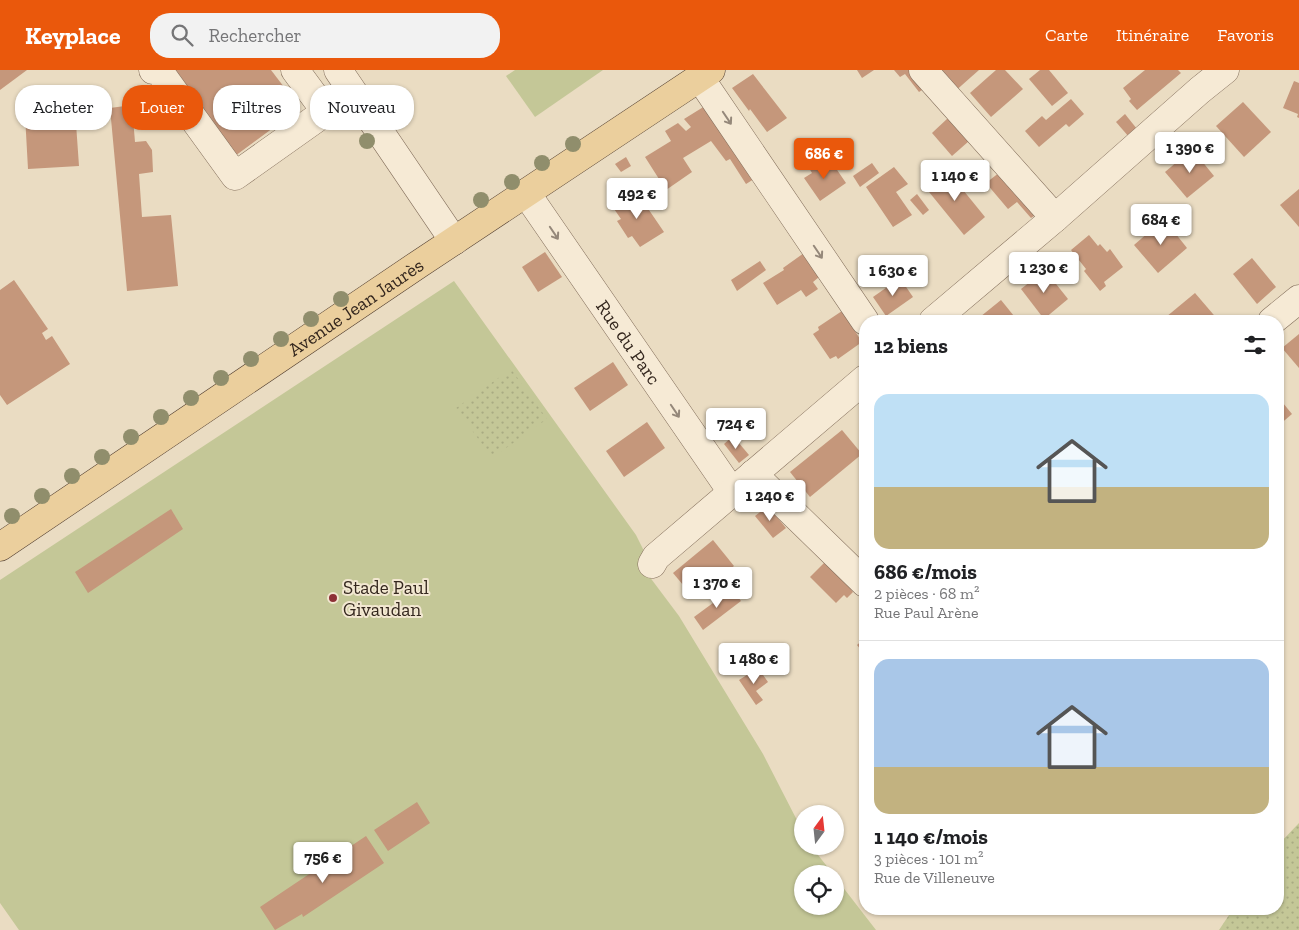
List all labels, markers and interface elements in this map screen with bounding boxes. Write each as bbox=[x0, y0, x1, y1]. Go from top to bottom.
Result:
search box bbox=[150, 13, 500, 58]
text: Keyplace bbox=[25, 21, 120, 50]
icon: search bbox=[168, 21, 196, 49]
text: Rechercher bbox=[208, 24, 302, 47]
text: Carte bbox=[1045, 24, 1088, 46]
text: Itinéraire bbox=[1116, 24, 1189, 46]
text: Favoris bbox=[1217, 24, 1274, 46]
chip: Acheter bbox=[15, 85, 112, 130]
chip: Louer bbox=[122, 85, 203, 130]
chip: Filtres bbox=[213, 85, 300, 130]
chip: Nouveau bbox=[310, 85, 414, 130]
one-way arrow bbox=[722, 111, 732, 125]
pin: 1 390 € bbox=[1144, 132, 1236, 174]
pin: 686 € bbox=[789, 138, 859, 180]
text: 1 390 € bbox=[1166, 138, 1214, 157]
text: 686 € bbox=[805, 144, 843, 163]
pin: 1 140 € bbox=[909, 160, 1001, 202]
text: 1 140 € bbox=[932, 166, 978, 185]
pin: 492 € bbox=[602, 178, 672, 220]
text: 492 € bbox=[618, 184, 656, 203]
pin: 684 € bbox=[1126, 204, 1196, 246]
text: 684 € bbox=[1142, 210, 1180, 229]
one-way arrow bbox=[549, 226, 559, 240]
one-way arrow bbox=[813, 245, 823, 259]
pin: 1 230 € bbox=[998, 252, 1090, 294]
street label: Avenue Jean Jaurès bbox=[283, 253, 428, 361]
pin: 1 630 € bbox=[847, 254, 939, 297]
text: 1 230 € bbox=[1020, 258, 1068, 277]
text: 1 630 € bbox=[869, 261, 917, 280]
street label: Rue du Parc bbox=[591, 295, 666, 389]
icon: filters bbox=[1241, 331, 1269, 359]
text: 12 biens bbox=[874, 333, 948, 358]
one-way arrow bbox=[670, 403, 680, 417]
pin: 724 € bbox=[701, 408, 771, 450]
text: 724 € bbox=[717, 414, 755, 433]
icon: home bbox=[1027, 426, 1117, 516]
pin: 1 240 € bbox=[724, 480, 816, 522]
text: 1 240 € bbox=[746, 486, 794, 505]
text: 686 €/mois bbox=[874, 559, 977, 584]
pin: 1 370 € bbox=[671, 566, 763, 609]
text: 1 370 € bbox=[693, 573, 741, 592]
place label: Stade Paul Givaudan bbox=[343, 576, 429, 621]
text: 2 pièces · 68 m² bbox=[874, 584, 979, 603]
marker: Stade Paul Givaudan bbox=[327, 592, 339, 604]
text: Rue Paul Arène bbox=[874, 603, 979, 622]
pin: 1 480 € bbox=[708, 642, 800, 685]
text: 1 480 € bbox=[730, 649, 778, 668]
icon: home bbox=[1027, 692, 1117, 782]
north arrow bbox=[794, 805, 844, 855]
map controls bbox=[794, 805, 844, 915]
text: 1 140 €/mois bbox=[874, 824, 988, 849]
pin: 756 € bbox=[288, 842, 358, 884]
text: 756 € bbox=[304, 848, 342, 867]
text: 3 pièces · 101 m² bbox=[874, 849, 983, 868]
button: locate bbox=[794, 865, 844, 915]
text: Rue de Villeneuve bbox=[874, 868, 995, 887]

